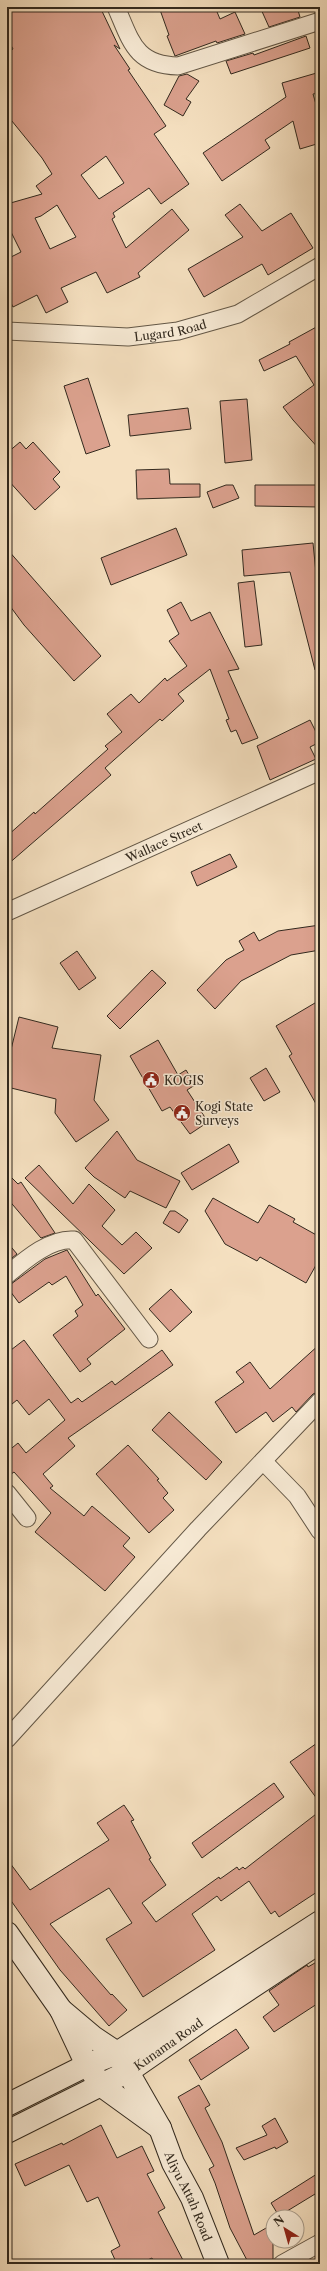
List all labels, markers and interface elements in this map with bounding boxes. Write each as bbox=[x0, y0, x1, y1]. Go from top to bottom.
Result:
street label: Lugard Road bbox=[133, 316, 209, 344]
street label: Wallace Street bbox=[122, 817, 205, 865]
public building icon: KOGIS bbox=[141, 1070, 161, 1090]
place label: KOGIS bbox=[164, 1073, 204, 1088]
place label: Kogi State Surveys bbox=[195, 1099, 253, 1128]
public building icon: Kogi State Surveys bbox=[172, 1103, 192, 1123]
street label: Kunama Road bbox=[131, 2014, 206, 2073]
street label: Aliyu Attah Road bbox=[162, 2148, 216, 2244]
north arrow bbox=[265, 2209, 305, 2249]
text: N bbox=[271, 2212, 287, 2229]

